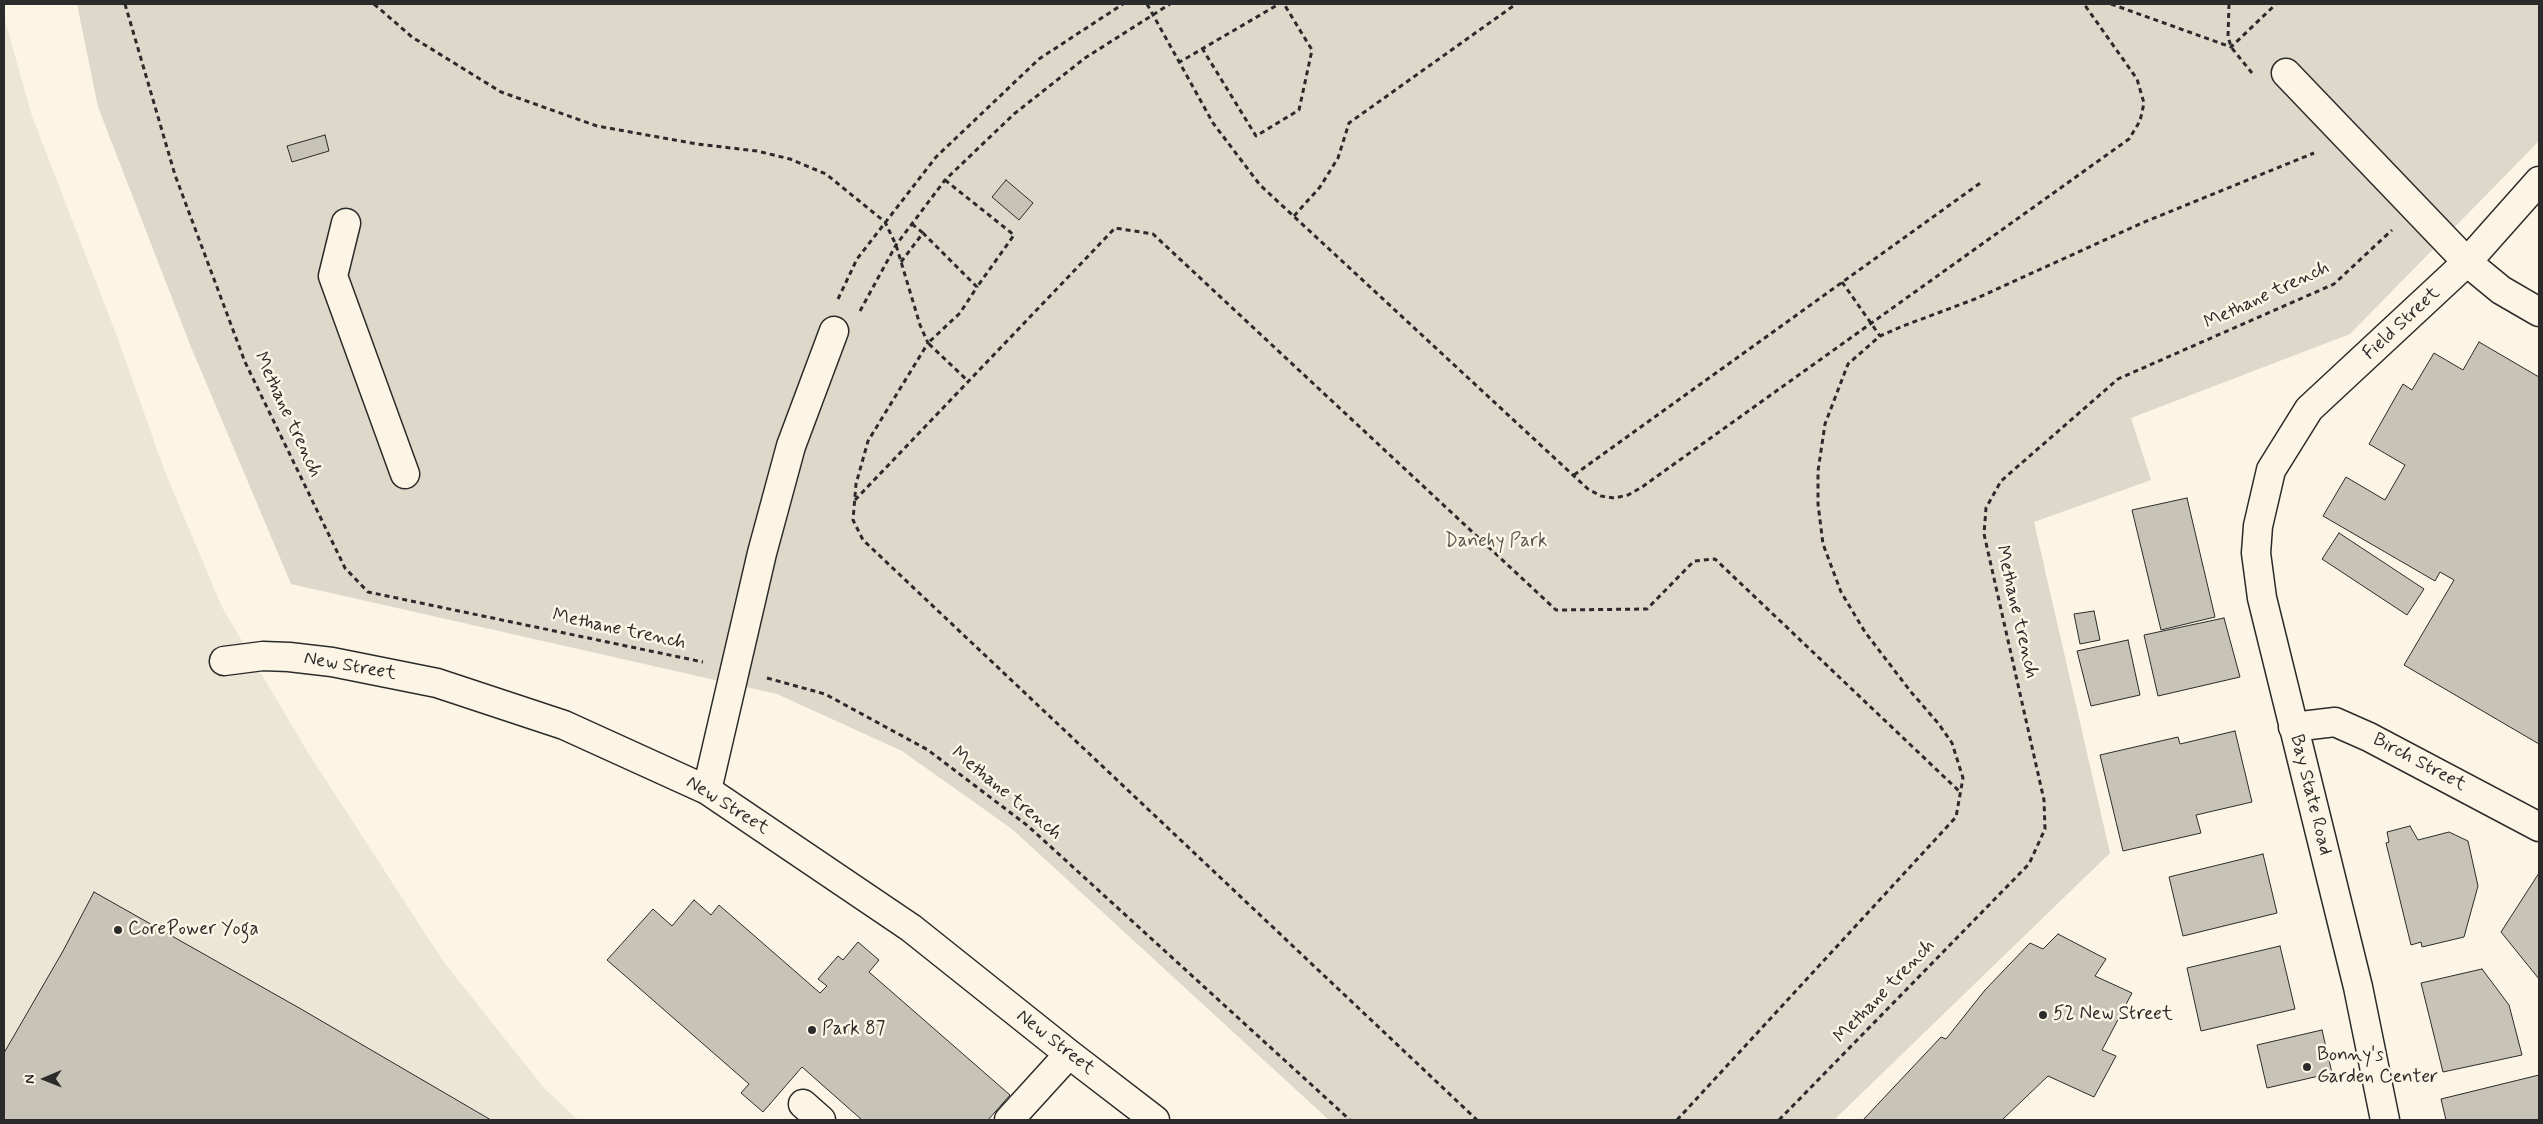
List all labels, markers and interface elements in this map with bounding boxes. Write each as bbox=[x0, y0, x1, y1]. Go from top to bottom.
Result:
street label: Methane trench bbox=[2201, 257, 2333, 335]
street label: Field Street bbox=[2359, 283, 2445, 365]
street label: Methane trench bbox=[248, 349, 326, 481]
park label: Danehy Park bbox=[1445, 531, 1547, 553]
street label: Methane trench bbox=[1990, 543, 2042, 681]
street label: Methane trench bbox=[550, 605, 688, 655]
street label: New Street bbox=[302, 648, 398, 686]
street label: Birch Street bbox=[2368, 729, 2470, 797]
street label: Bay State Road bbox=[2284, 732, 2336, 858]
street label: Methane trench bbox=[946, 742, 1066, 846]
street label: New Street bbox=[681, 772, 773, 840]
place label: CorePower Yoga bbox=[128, 919, 259, 941]
marker: CorePower Yoga bbox=[112, 924, 124, 936]
street label: Methane trench bbox=[1830, 935, 1940, 1049]
place label: 52 New Street bbox=[2053, 1004, 2173, 1026]
street label: New Street bbox=[1011, 1005, 1099, 1081]
marker: 52 New Street bbox=[2037, 1009, 2049, 1021]
place label: Park 87 bbox=[822, 1019, 885, 1041]
marker: Park 87 bbox=[806, 1024, 818, 1036]
place label: Bonny's Garden Center bbox=[2317, 1045, 2438, 1089]
north arrow bbox=[20, 1054, 70, 1104]
marker: Bonny's Garden Center bbox=[2301, 1061, 2313, 1073]
text: N bbox=[21, 1074, 39, 1084]

